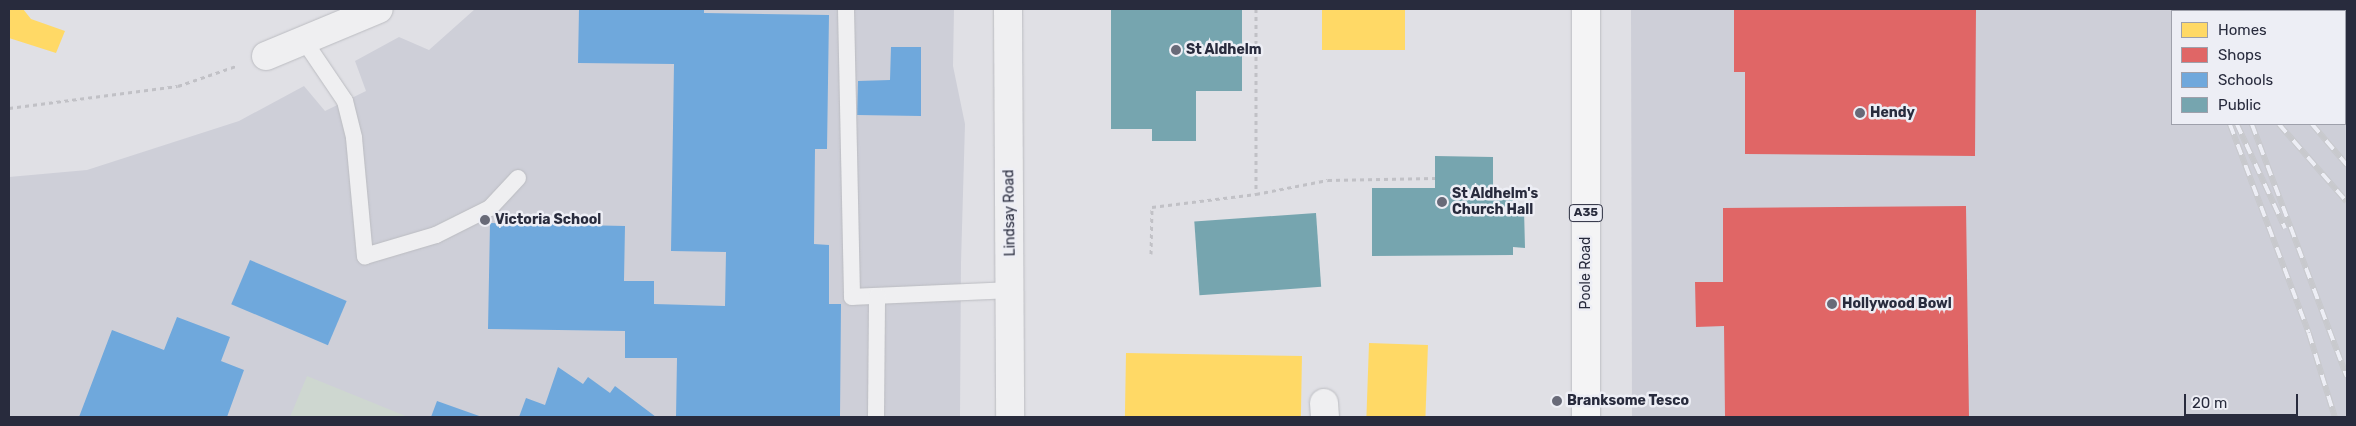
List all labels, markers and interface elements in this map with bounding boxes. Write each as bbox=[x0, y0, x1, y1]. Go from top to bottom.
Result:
legend bbox=[2171, 10, 2346, 125]
text: Homes bbox=[2218, 21, 2267, 39]
place label: St Aldhelm bbox=[1186, 42, 1262, 58]
marker: St Aldhelm bbox=[1170, 44, 1182, 56]
text: Shops bbox=[2218, 46, 2262, 64]
text: Schools bbox=[2218, 71, 2273, 89]
text: Public bbox=[2218, 96, 2261, 114]
place label: Hendy bbox=[1870, 105, 1915, 121]
marker: Hendy bbox=[1854, 107, 1866, 119]
street label: Lindsay Road bbox=[1001, 169, 1019, 257]
place label: St Aldhelm's Church Hall bbox=[1452, 186, 1538, 218]
marker: St Aldhelm's Church Hall bbox=[1436, 196, 1448, 208]
road number: A35 bbox=[1568, 204, 1604, 222]
place label: Victoria School bbox=[495, 212, 601, 228]
marker: Victoria School bbox=[479, 214, 491, 226]
street label: Poole Road bbox=[1578, 237, 1594, 309]
place label: Hollywood Bowl bbox=[1842, 296, 1952, 312]
marker: Hollywood Bowl bbox=[1826, 298, 1838, 310]
scale bar bbox=[2186, 384, 2300, 416]
place label: Branksome Tesco bbox=[1567, 393, 1689, 409]
text: 20 m bbox=[2192, 394, 2227, 412]
marker: Branksome Tesco bbox=[1551, 395, 1563, 407]

